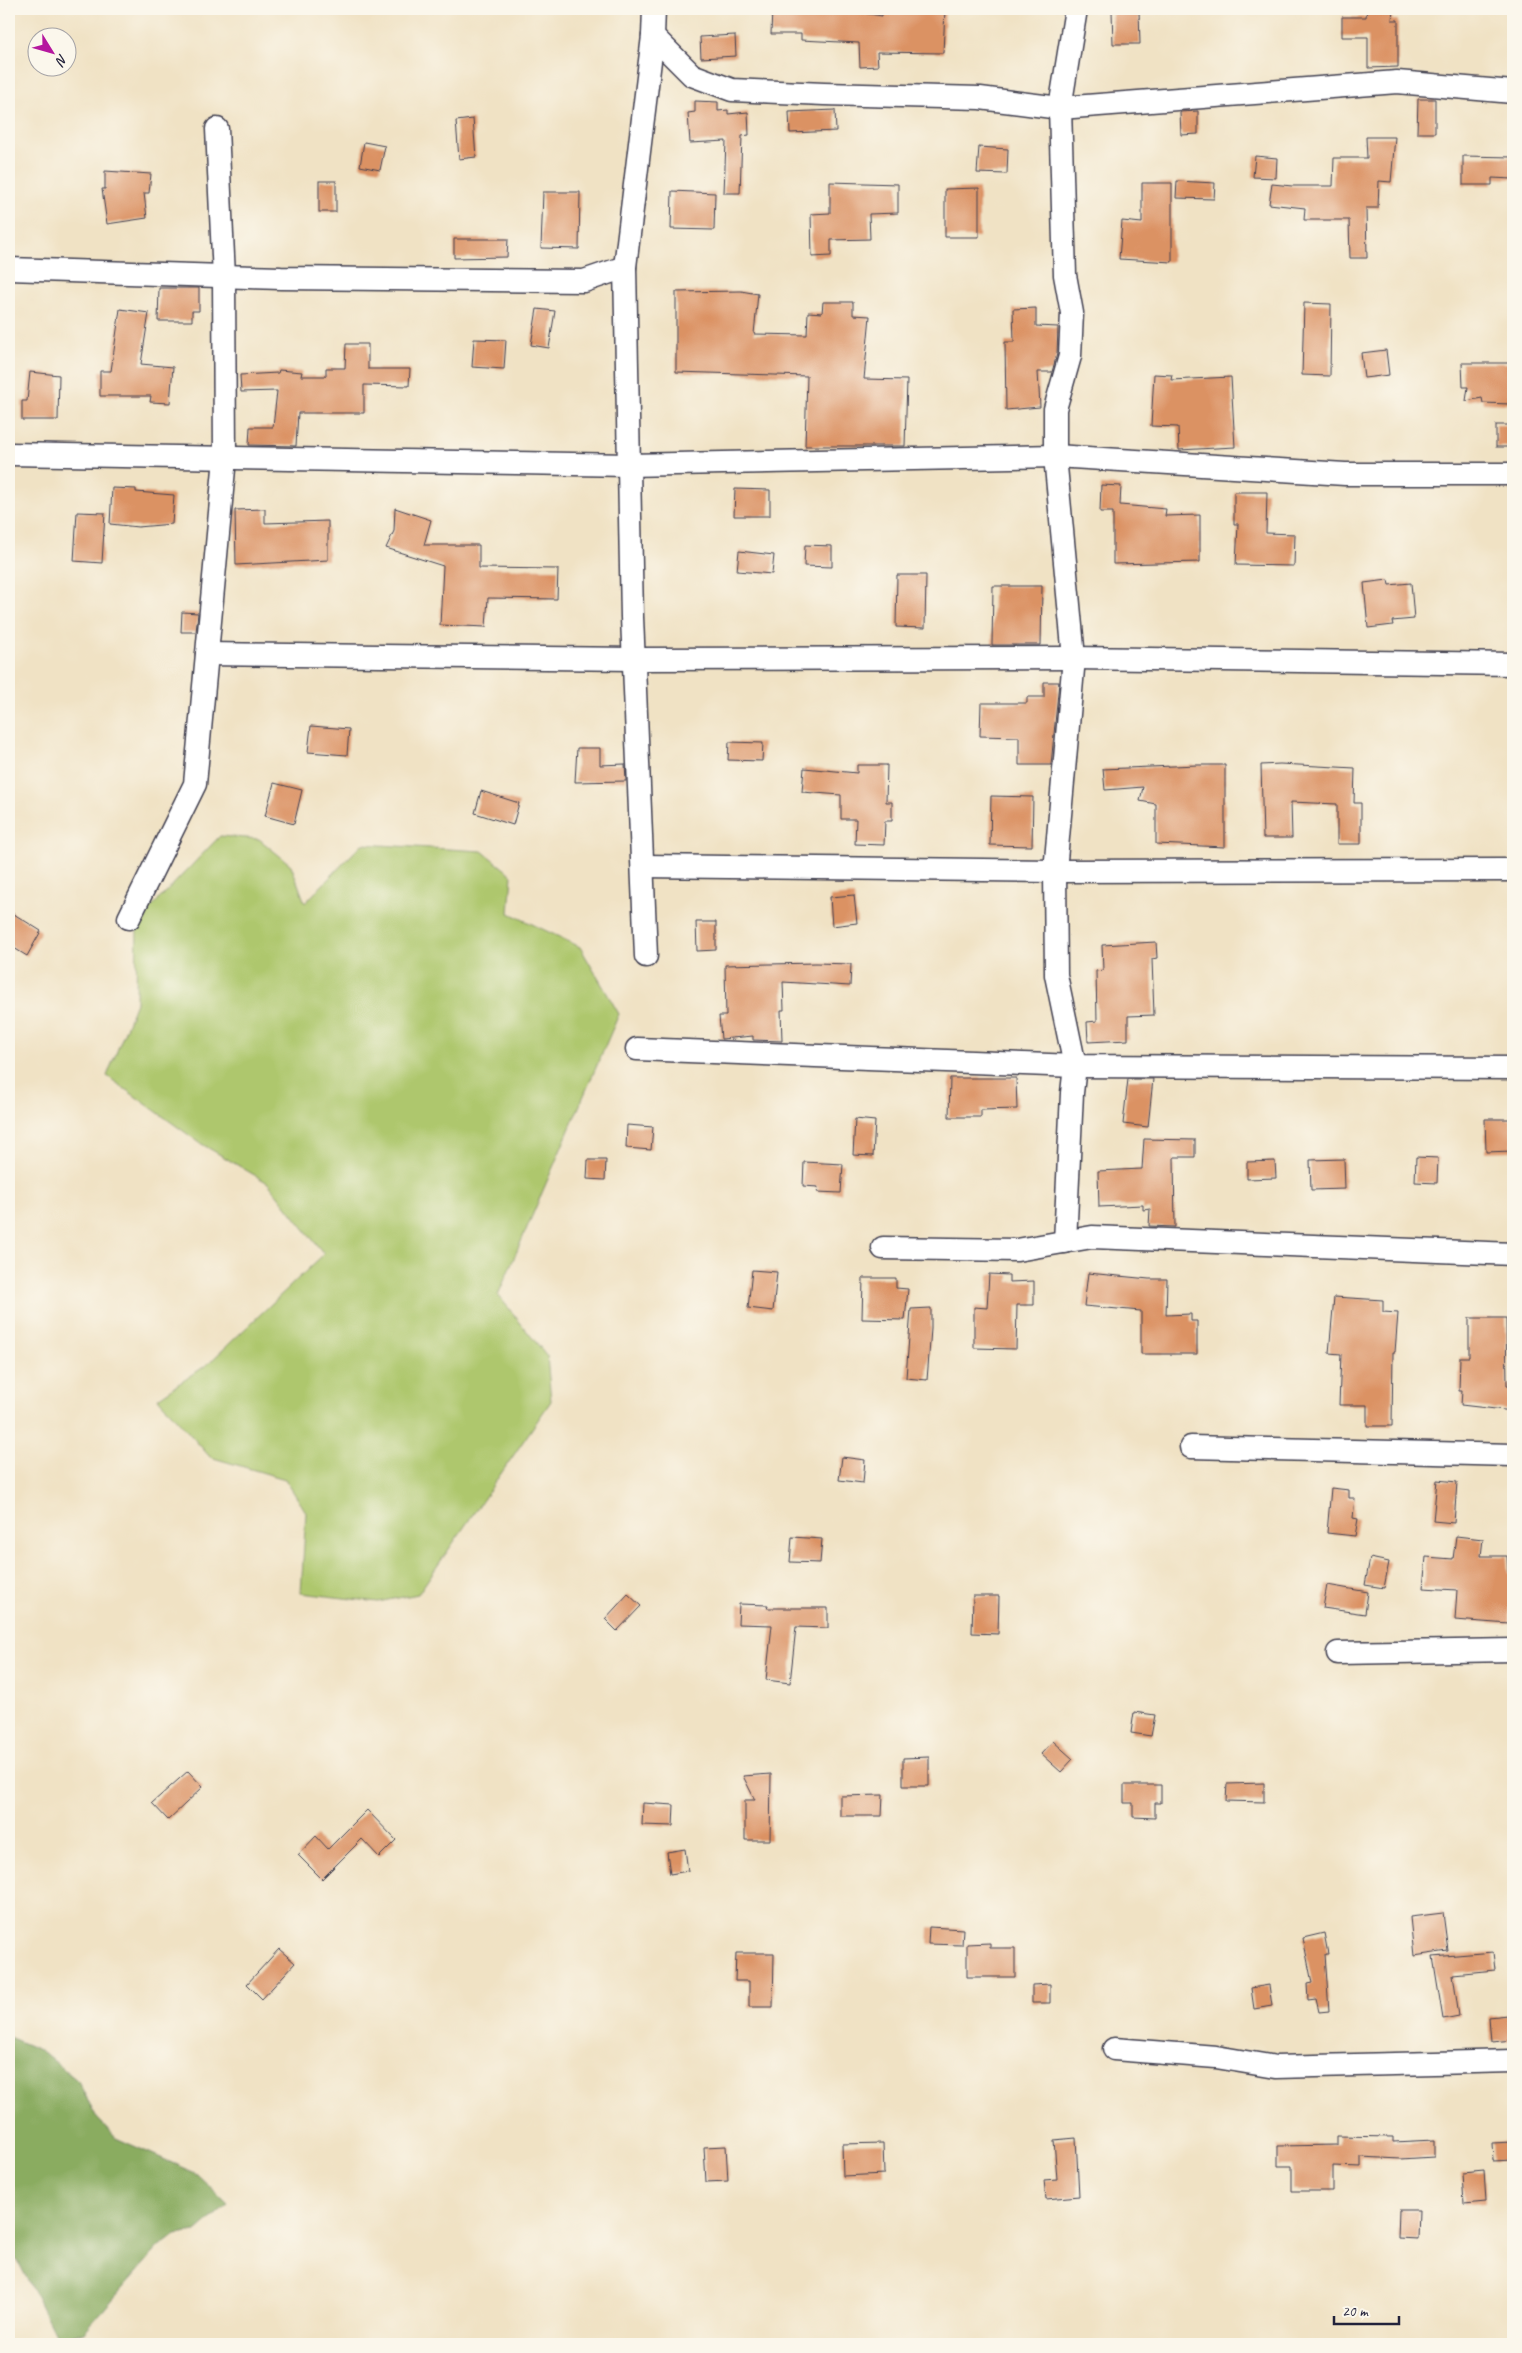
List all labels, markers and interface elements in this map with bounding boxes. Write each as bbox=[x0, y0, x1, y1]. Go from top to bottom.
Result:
north arrow bbox=[28, 28, 78, 78]
text: N bbox=[51, 51, 71, 70]
scale bar bbox=[1334, 2293, 1400, 2325]
text: 20 m bbox=[1342, 2302, 1369, 2321]

